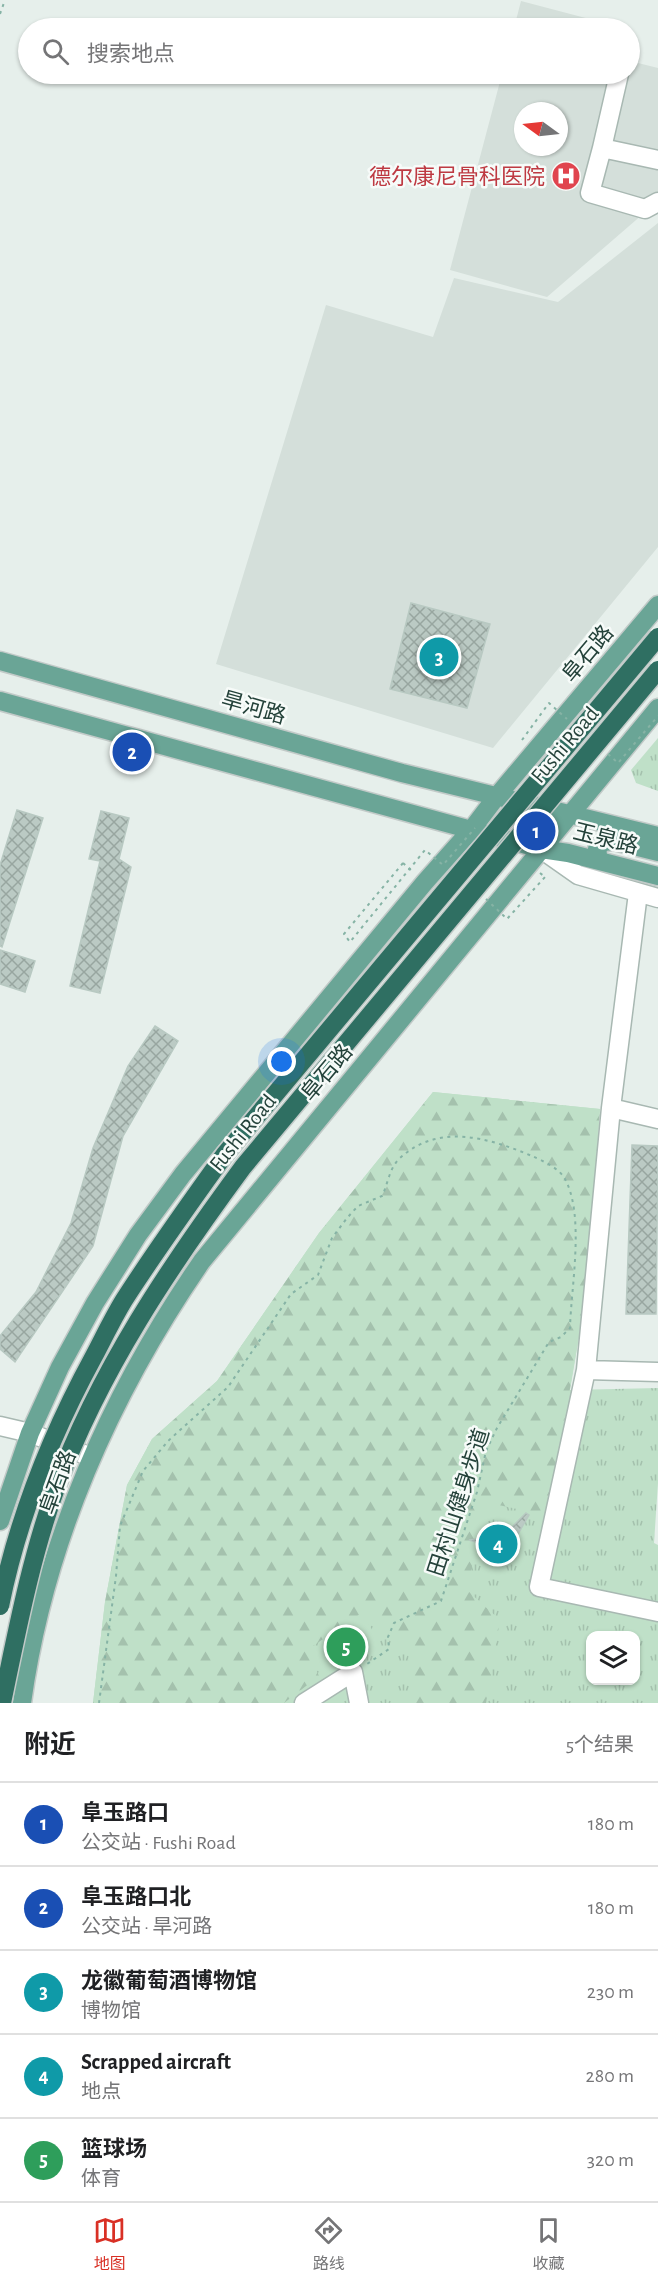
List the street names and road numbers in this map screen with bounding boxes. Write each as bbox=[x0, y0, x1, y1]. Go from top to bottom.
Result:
street label: 阜石路 bbox=[557, 621, 617, 686]
street label: 旱河路 bbox=[219, 687, 289, 728]
street label: Fushi Road bbox=[527, 702, 603, 787]
street label: 玉泉路 bbox=[571, 819, 641, 858]
street label: 阜石路 bbox=[296, 1040, 356, 1105]
street label: Fushi Road bbox=[205, 1090, 280, 1175]
street label: 田村山健身步道 bbox=[424, 1425, 493, 1579]
street label: 阜石路 bbox=[35, 1447, 80, 1517]

